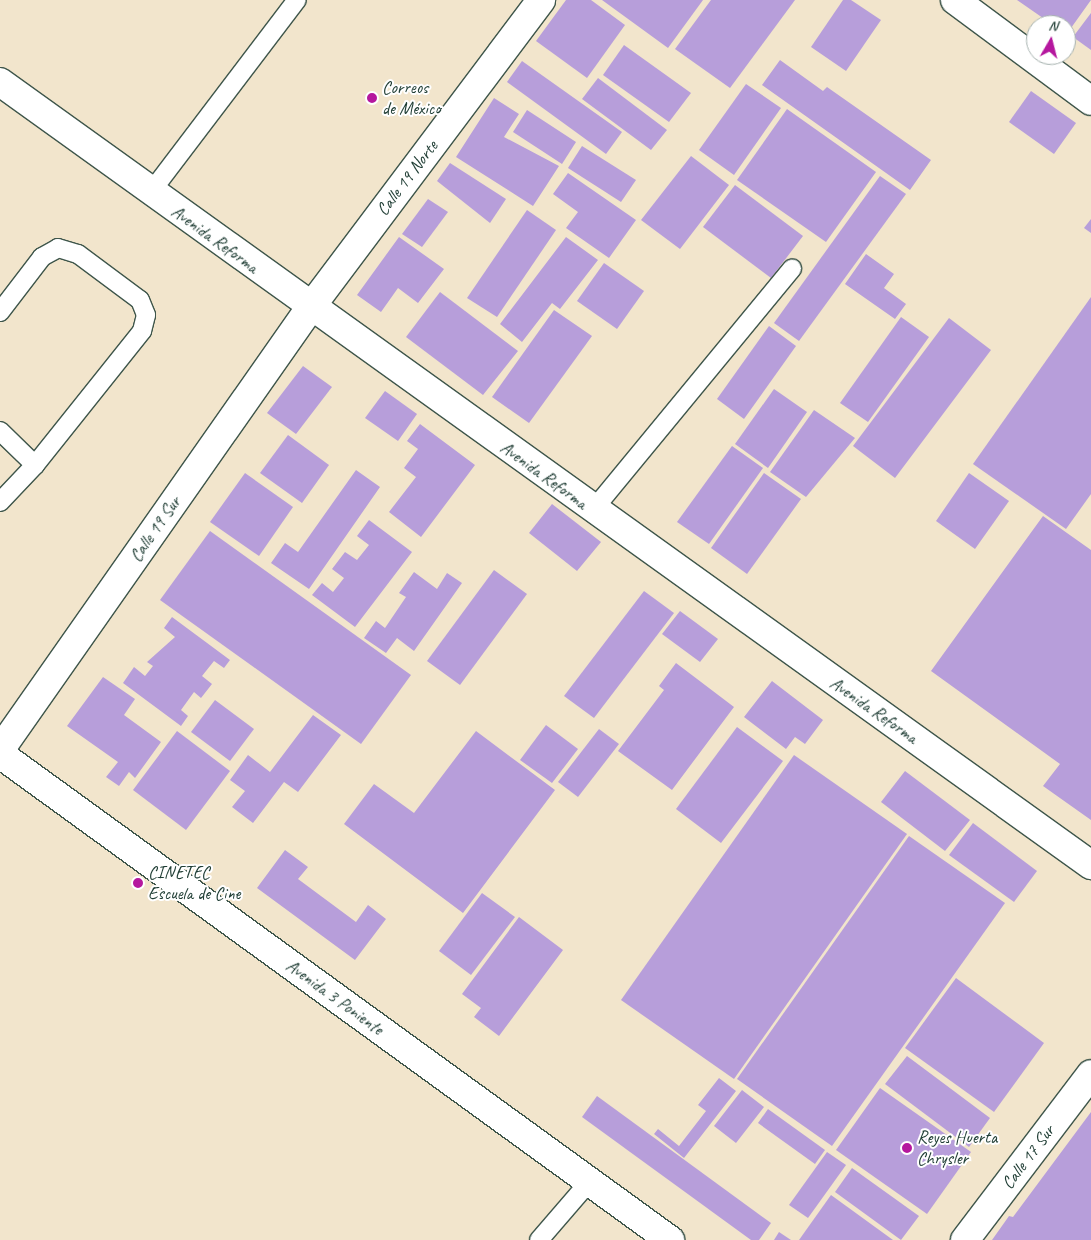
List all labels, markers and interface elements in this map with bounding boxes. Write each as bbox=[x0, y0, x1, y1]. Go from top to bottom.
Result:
north arrow bbox=[1026, 15, 1076, 65]
text: N bbox=[1048, 17, 1058, 35]
place label: Correos de México bbox=[382, 77, 440, 120]
marker: Correos de México bbox=[366, 92, 378, 104]
street label: Calle 19 Norte bbox=[372, 136, 442, 220]
street label: Avenida Reforma bbox=[167, 200, 263, 278]
street label: Avenida Reforma bbox=[496, 436, 592, 514]
street label: Calle 19 Sur bbox=[125, 492, 185, 566]
street label: Avenida Reforma bbox=[826, 672, 922, 748]
place label: CINETEC Escuela de Cine bbox=[148, 862, 240, 904]
marker: CINETEC Escuela de Cine bbox=[132, 877, 144, 889]
street label: Avenida 3 Poniente bbox=[282, 955, 388, 1039]
street label: Calle 17 Sur bbox=[997, 1121, 1059, 1193]
place label: Reyes Huerta Chrysler bbox=[917, 1127, 997, 1170]
marker: Reyes Huerta Chrysler bbox=[901, 1142, 913, 1154]

